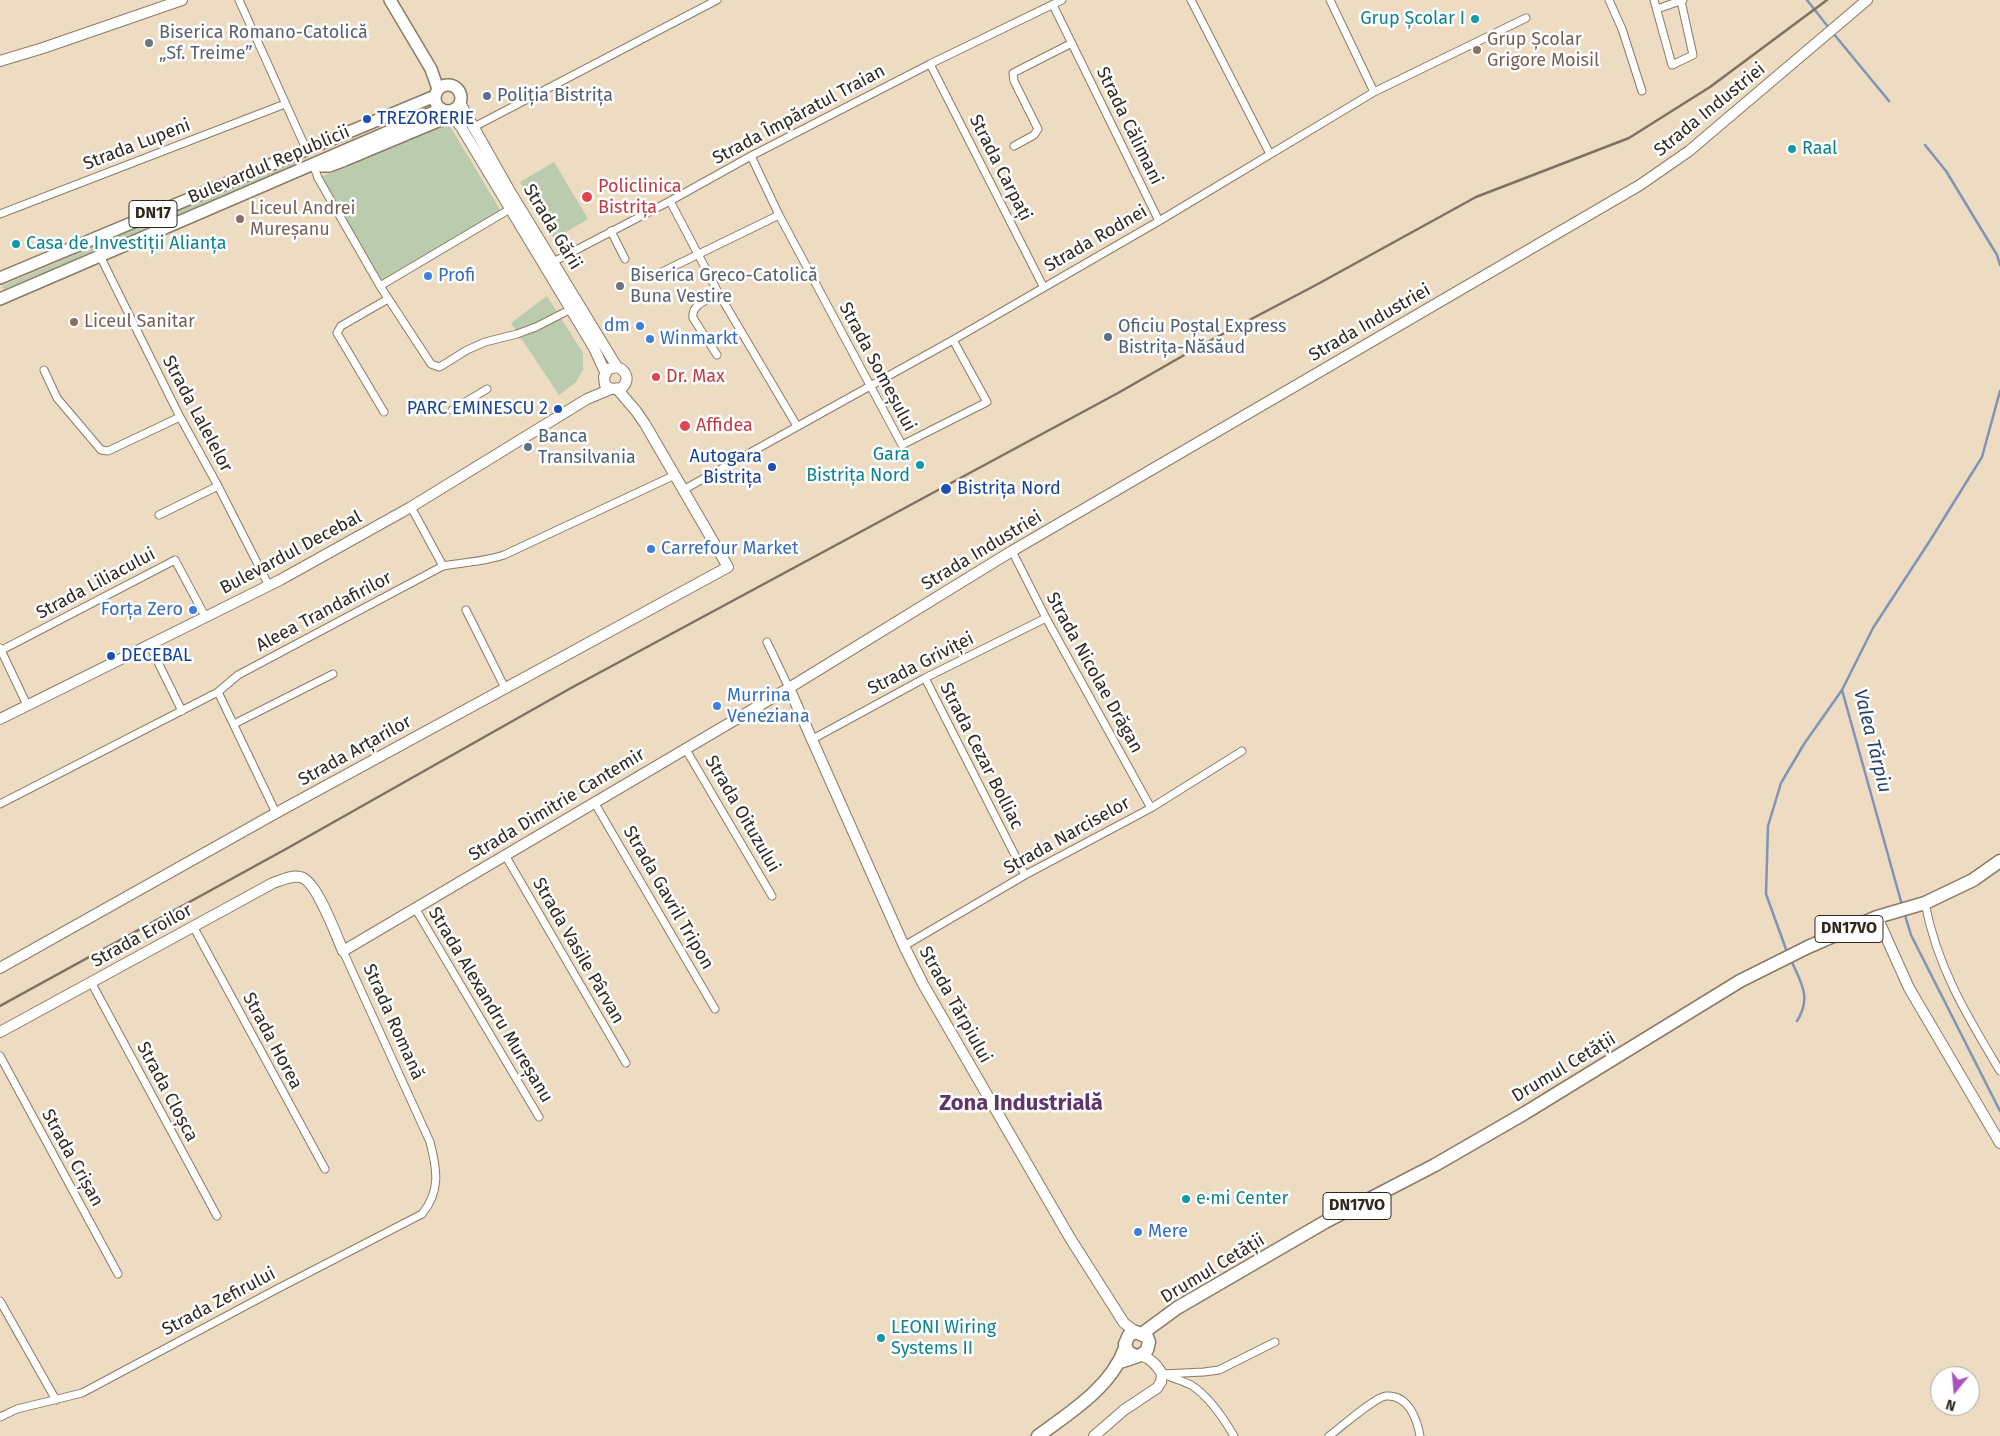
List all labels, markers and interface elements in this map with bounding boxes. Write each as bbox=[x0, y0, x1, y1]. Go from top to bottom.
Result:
place label: Grup Școlar I bbox=[1360, 8, 1465, 30]
marker: Grup Școlar I bbox=[1469, 13, 1481, 25]
place label: Biserica Romano-Catolică „Sf. Treime” bbox=[159, 22, 368, 64]
place label: Grup Școlar Grigore Moisil bbox=[1487, 29, 1599, 72]
marker: Biserica Romano-Catolică „Sf. Treime” bbox=[143, 37, 155, 49]
marker: Grup Școlar Grigore Moisil bbox=[1471, 44, 1483, 56]
street label: Strada Industriei bbox=[1650, 59, 1770, 161]
street label: Strada Împăratul Traian bbox=[709, 60, 889, 170]
street label: Strada Călimani bbox=[1091, 64, 1167, 188]
place label: Poliția Bistrița bbox=[497, 85, 613, 107]
marker: Poliția Bistrița bbox=[481, 90, 493, 102]
place label: TREZORERIE bbox=[377, 108, 474, 130]
street label: Strada Carpați bbox=[964, 111, 1036, 225]
marker: TREZORERIE bbox=[361, 113, 373, 125]
street label: Strada Lupeni bbox=[80, 115, 194, 175]
street label: Bulevardul Republicii bbox=[185, 121, 353, 209]
place label: Raal bbox=[1802, 138, 1837, 160]
marker: Raal bbox=[1786, 143, 1798, 155]
place label: Policlinica Bistrița bbox=[598, 176, 682, 218]
street label: Strada Gării bbox=[518, 180, 586, 274]
marker: Policlinica Bistrița bbox=[580, 190, 594, 204]
place label: Liceul Andrei Mureșanu bbox=[250, 198, 356, 240]
road number: DN17 bbox=[129, 200, 177, 228]
street label: Strada Rodnei bbox=[1041, 201, 1151, 277]
marker: Liceul Andrei Mureșanu bbox=[234, 213, 246, 225]
place label: Casa de Investiții Alianța bbox=[26, 233, 227, 255]
marker: Casa de Investiții Alianța bbox=[10, 238, 22, 250]
place label: Profi bbox=[438, 265, 475, 287]
place label: Biserica Greco-Catolică Buna Vestire bbox=[630, 265, 818, 308]
marker: Profi bbox=[422, 270, 434, 282]
street label: Strada Industriei bbox=[1305, 279, 1435, 367]
marker: Biserica Greco-Catolică Buna Vestire bbox=[614, 280, 626, 292]
street label: Strada Someșului bbox=[834, 299, 920, 435]
place label: Liceul Sanitar bbox=[84, 311, 195, 333]
place label: dm bbox=[604, 315, 630, 337]
marker: Liceul Sanitar bbox=[68, 316, 80, 328]
place label: Oficiu Poștal Express Bistrița-Năsăud bbox=[1118, 316, 1286, 358]
marker: dm bbox=[634, 320, 646, 332]
place label: Winmarkt bbox=[660, 328, 738, 350]
marker: Oficiu Poștal Express Bistrița-Năsăud bbox=[1102, 331, 1114, 343]
marker: Winmarkt bbox=[644, 333, 656, 345]
street label: Strada Lalelelor bbox=[157, 352, 237, 476]
place label: Dr. Max bbox=[666, 366, 725, 388]
marker: Dr. Max bbox=[650, 371, 662, 383]
place label: PARC EMINESCU 2 bbox=[407, 398, 548, 420]
marker: PARC EMINESCU 2 bbox=[552, 403, 564, 415]
place label: Affidea bbox=[696, 415, 753, 437]
marker: Affidea bbox=[678, 419, 692, 433]
place label: Banca Transilvania bbox=[538, 426, 636, 468]
marker: Banca Transilvania bbox=[522, 441, 534, 453]
place label: Gara Bistrița Nord bbox=[806, 444, 910, 486]
place label: Autogara Bistrița bbox=[690, 446, 762, 488]
marker: Gara Bistrița Nord bbox=[914, 459, 926, 471]
marker: Autogara Bistrița bbox=[766, 461, 778, 473]
place label: Bistrița Nord bbox=[957, 478, 1061, 500]
marker: Bistrița Nord bbox=[939, 482, 953, 496]
street label: Bulevardul Decebal bbox=[217, 507, 365, 599]
street label: Strada Industriei bbox=[918, 507, 1046, 595]
place label: Carrefour Market bbox=[661, 538, 799, 560]
marker: Carrefour Market bbox=[645, 543, 657, 555]
street label: Strada Liliacului bbox=[33, 544, 159, 624]
street label: Aleea Trandafirilor bbox=[252, 567, 396, 657]
street label: Strada Nicolae Drăgan bbox=[1041, 589, 1147, 757]
place label: Forța Zero bbox=[101, 599, 183, 621]
marker: Forța Zero bbox=[187, 604, 199, 616]
street label: Strada Griviței bbox=[864, 628, 978, 700]
place label: DECEBAL bbox=[121, 645, 192, 667]
marker: DECEBAL bbox=[105, 650, 117, 662]
street label: Strada Cezar Bolliac bbox=[935, 679, 1027, 833]
place label: Murrina Veneziana bbox=[727, 685, 810, 728]
water label: Valea Tărpiu bbox=[1848, 687, 1896, 795]
marker: Murrina Veneziana bbox=[711, 700, 723, 712]
street label: Strada Arțarilor bbox=[295, 711, 415, 791]
street label: Strada Dimitrie Cantemir bbox=[465, 744, 649, 866]
street label: Strada Oituzului bbox=[700, 752, 784, 876]
street label: Strada Narciselor bbox=[1000, 792, 1134, 880]
street label: Strada Gavril Tripon bbox=[618, 822, 718, 974]
street label: Strada Vasile Pârvan bbox=[527, 874, 629, 1028]
street label: Strada Eroilor bbox=[88, 899, 196, 973]
street label: Strada Alexandru Mureșanu bbox=[423, 903, 557, 1107]
road number: DN17VO bbox=[1815, 916, 1883, 942]
street label: Strada Tărpiului bbox=[914, 943, 996, 1067]
street label: Strada Romană bbox=[358, 961, 428, 1083]
street label: Strada Horea bbox=[238, 989, 306, 1093]
street label: Drumul Cetății bbox=[1508, 1029, 1620, 1107]
street label: Strada Cloșca bbox=[132, 1038, 202, 1146]
district label: Zona Industrială bbox=[939, 1091, 1103, 1117]
street label: Strada Crișan bbox=[36, 1105, 108, 1211]
place label: e·mi Center bbox=[1196, 1188, 1288, 1210]
road number: DN17VO bbox=[1323, 1192, 1391, 1220]
marker: e·mi Center bbox=[1180, 1193, 1192, 1205]
place label: Mere bbox=[1148, 1221, 1188, 1243]
marker: Mere bbox=[1132, 1226, 1144, 1238]
street label: Drumul Cetății bbox=[1157, 1230, 1269, 1308]
street label: Strada Zefirului bbox=[159, 1263, 279, 1341]
place label: LEONI Wiring Systems II bbox=[891, 1317, 996, 1360]
marker: LEONI Wiring Systems II bbox=[875, 1332, 887, 1344]
north arrow bbox=[1930, 1366, 1980, 1416]
text: N bbox=[1944, 1395, 1958, 1414]

